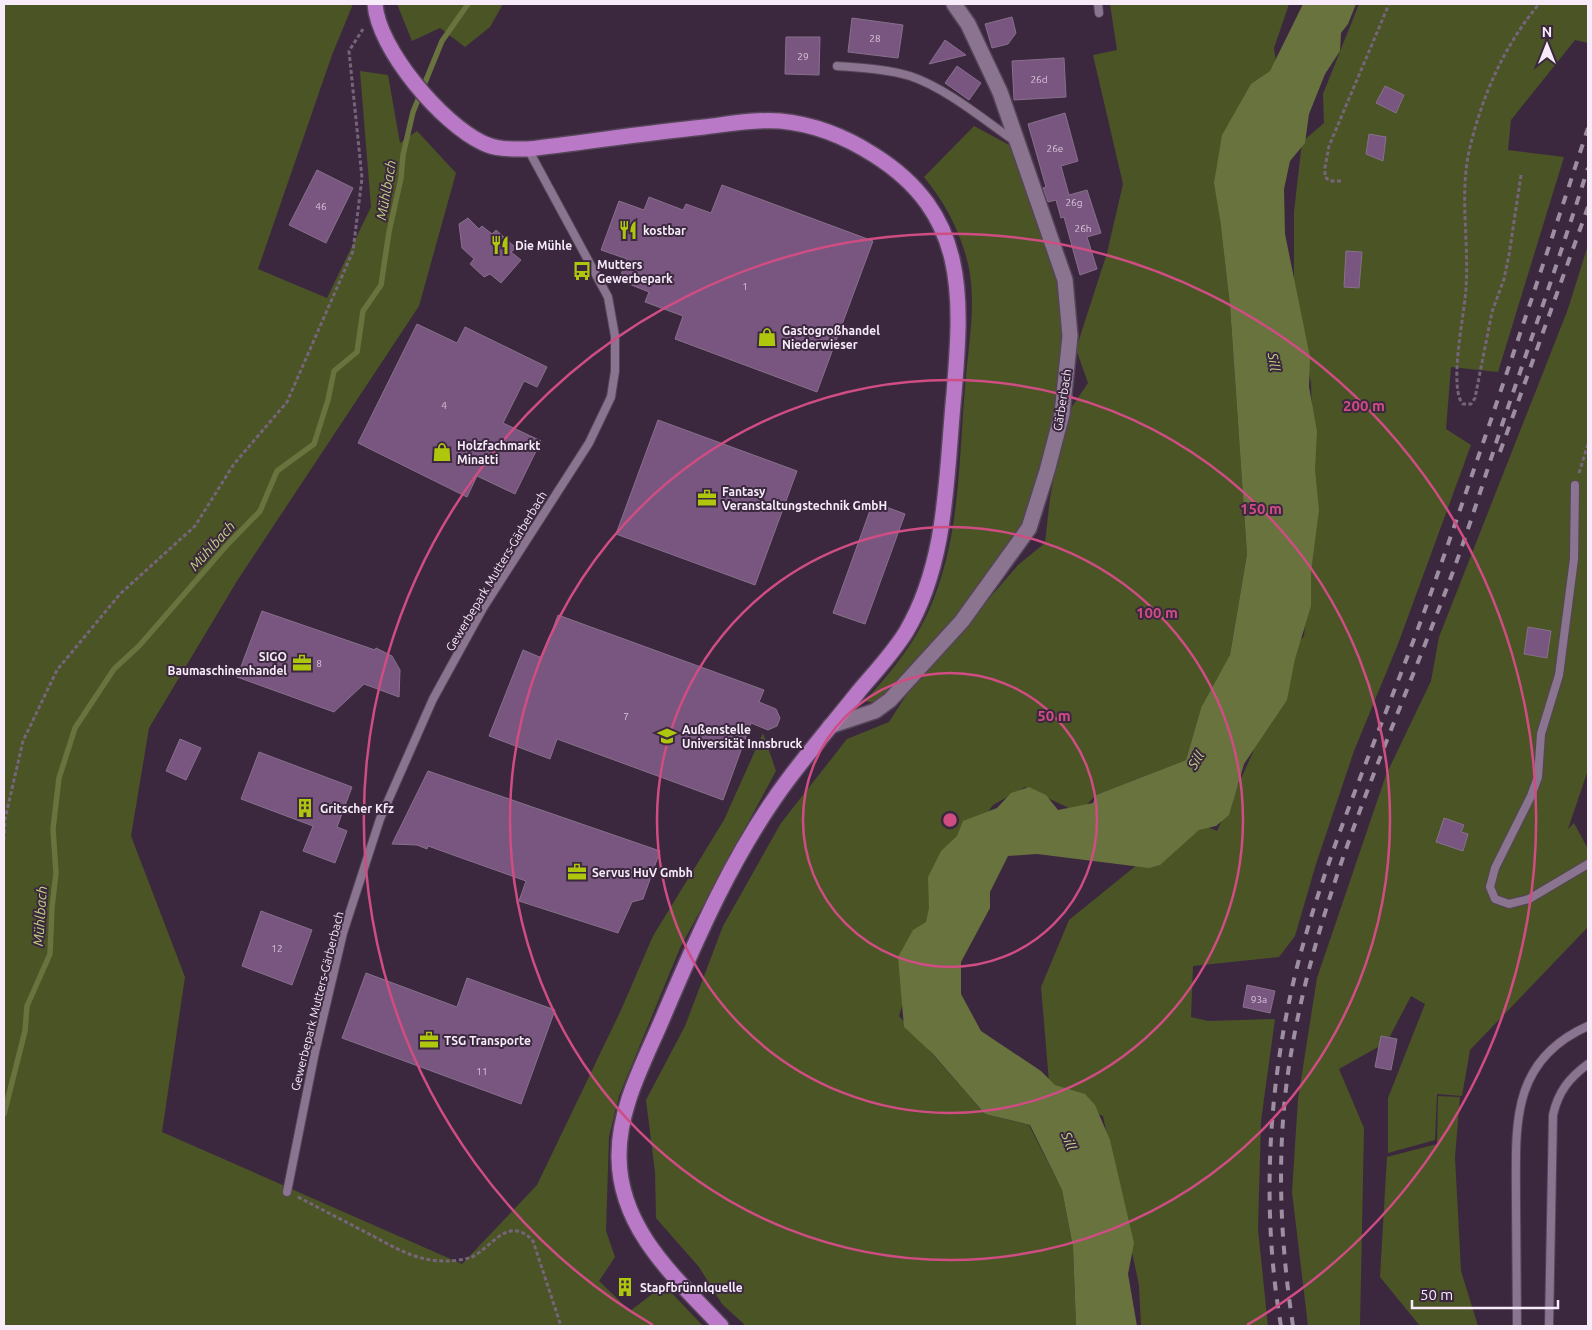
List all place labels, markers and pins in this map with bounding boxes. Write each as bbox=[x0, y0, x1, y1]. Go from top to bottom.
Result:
restaurant icon: kostbar bbox=[617, 219, 639, 241]
place label: kostbar bbox=[643, 224, 686, 237]
restaurant icon: Die Mühle bbox=[489, 234, 511, 256]
place label: Die Mühle bbox=[515, 239, 572, 252]
place label: Mutters Gewerbepark bbox=[597, 258, 673, 285]
bus stop icon: Mutters Gewerbepark bbox=[571, 260, 593, 282]
place label: Gastogroßhandel Niederwieser bbox=[782, 324, 880, 351]
shop icon: Gastogroßhandel Niederwieser bbox=[756, 326, 778, 348]
place label: Holzfachmarkt Minatti bbox=[457, 439, 541, 466]
shop icon: Holzfachmarkt Minatti bbox=[431, 441, 453, 463]
place label: Fantasy Veranstaltungstechnik GmbH bbox=[722, 485, 887, 512]
office icon: Fantasy Veranstaltungstechnik GmbH bbox=[696, 487, 718, 509]
place label: SIGO Baumaschinenhandel bbox=[167, 650, 287, 677]
office icon: SIGO Baumaschinenhandel bbox=[291, 652, 313, 674]
place label: Außenstelle Universität Innsbruck bbox=[682, 723, 803, 750]
school or university icon: Außenstelle Universität Innsbruck bbox=[656, 725, 678, 747]
building icon: Gritscher Kfz bbox=[294, 797, 316, 819]
place label: Gritscher Kfz bbox=[320, 802, 394, 815]
centre of rings bbox=[941, 811, 959, 829]
office icon: Servus HuV Gmbh bbox=[566, 861, 588, 883]
place label: Servus HuV Gmbh bbox=[592, 866, 693, 879]
office icon: TSG Transporte bbox=[418, 1029, 440, 1051]
place label: TSG Transporte bbox=[444, 1034, 531, 1047]
building icon: Stapfbrünnlquelle bbox=[614, 1276, 636, 1298]
place label: Stapfbrünnlquelle bbox=[640, 1281, 743, 1294]

